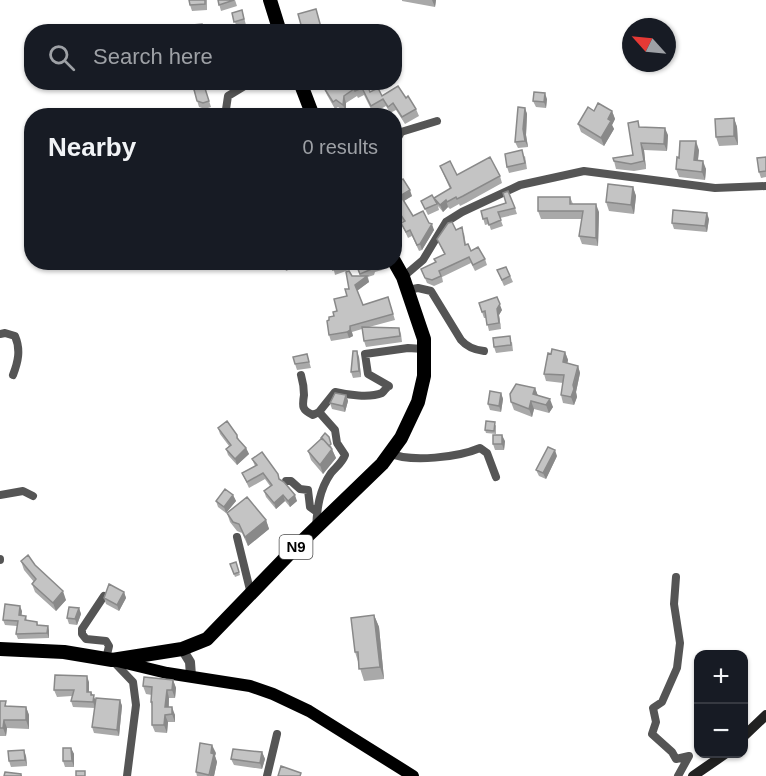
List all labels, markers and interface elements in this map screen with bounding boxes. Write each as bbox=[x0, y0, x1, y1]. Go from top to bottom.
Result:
north arrow bbox=[622, 18, 676, 72]
search box bbox=[24, 24, 402, 90]
icon: search bbox=[45, 41, 78, 74]
text: Search here bbox=[93, 44, 213, 69]
text: Nearby bbox=[48, 132, 136, 162]
text: 0 results bbox=[302, 136, 378, 158]
road number: N9 bbox=[280, 535, 312, 559]
map controls bbox=[694, 650, 748, 758]
button: + bbox=[694, 650, 748, 704]
button: − bbox=[694, 704, 748, 758]

